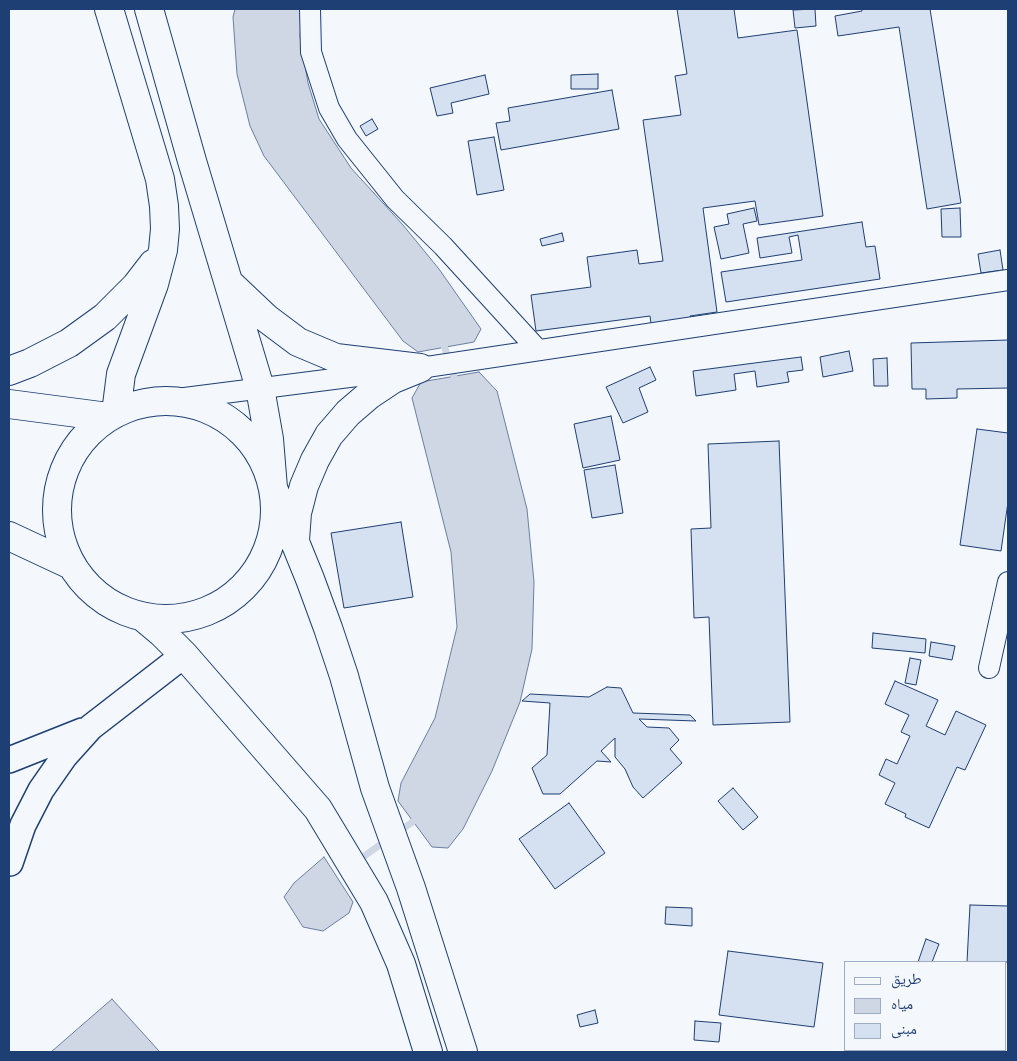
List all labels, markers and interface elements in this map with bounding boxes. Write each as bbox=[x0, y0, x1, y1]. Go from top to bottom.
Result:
legend bbox=[844, 961, 1007, 1051]
text: طريق bbox=[891, 970, 922, 988]
text: مياه bbox=[891, 995, 913, 1013]
text: مبنى bbox=[891, 1020, 917, 1038]

